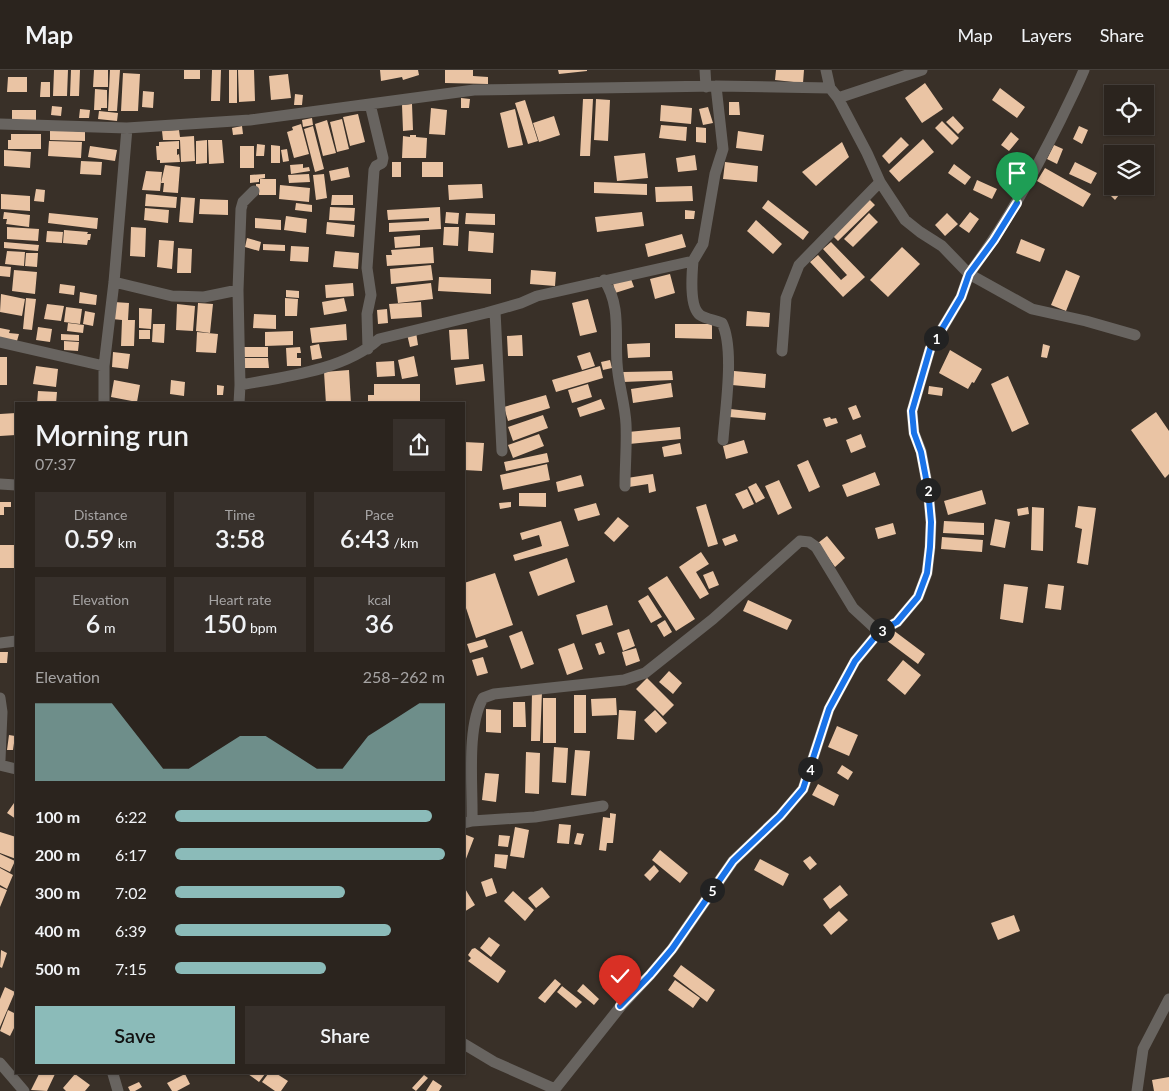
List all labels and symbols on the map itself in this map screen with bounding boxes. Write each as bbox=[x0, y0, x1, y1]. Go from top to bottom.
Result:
pin bbox=[996, 152, 1038, 203]
pin: 1 bbox=[924, 326, 948, 350]
pin: 2 bbox=[916, 478, 940, 502]
pin: 3 bbox=[870, 618, 894, 642]
pin: 4 bbox=[798, 756, 822, 782]
pin: 5 bbox=[700, 878, 724, 902]
pin bbox=[599, 955, 641, 1006]

